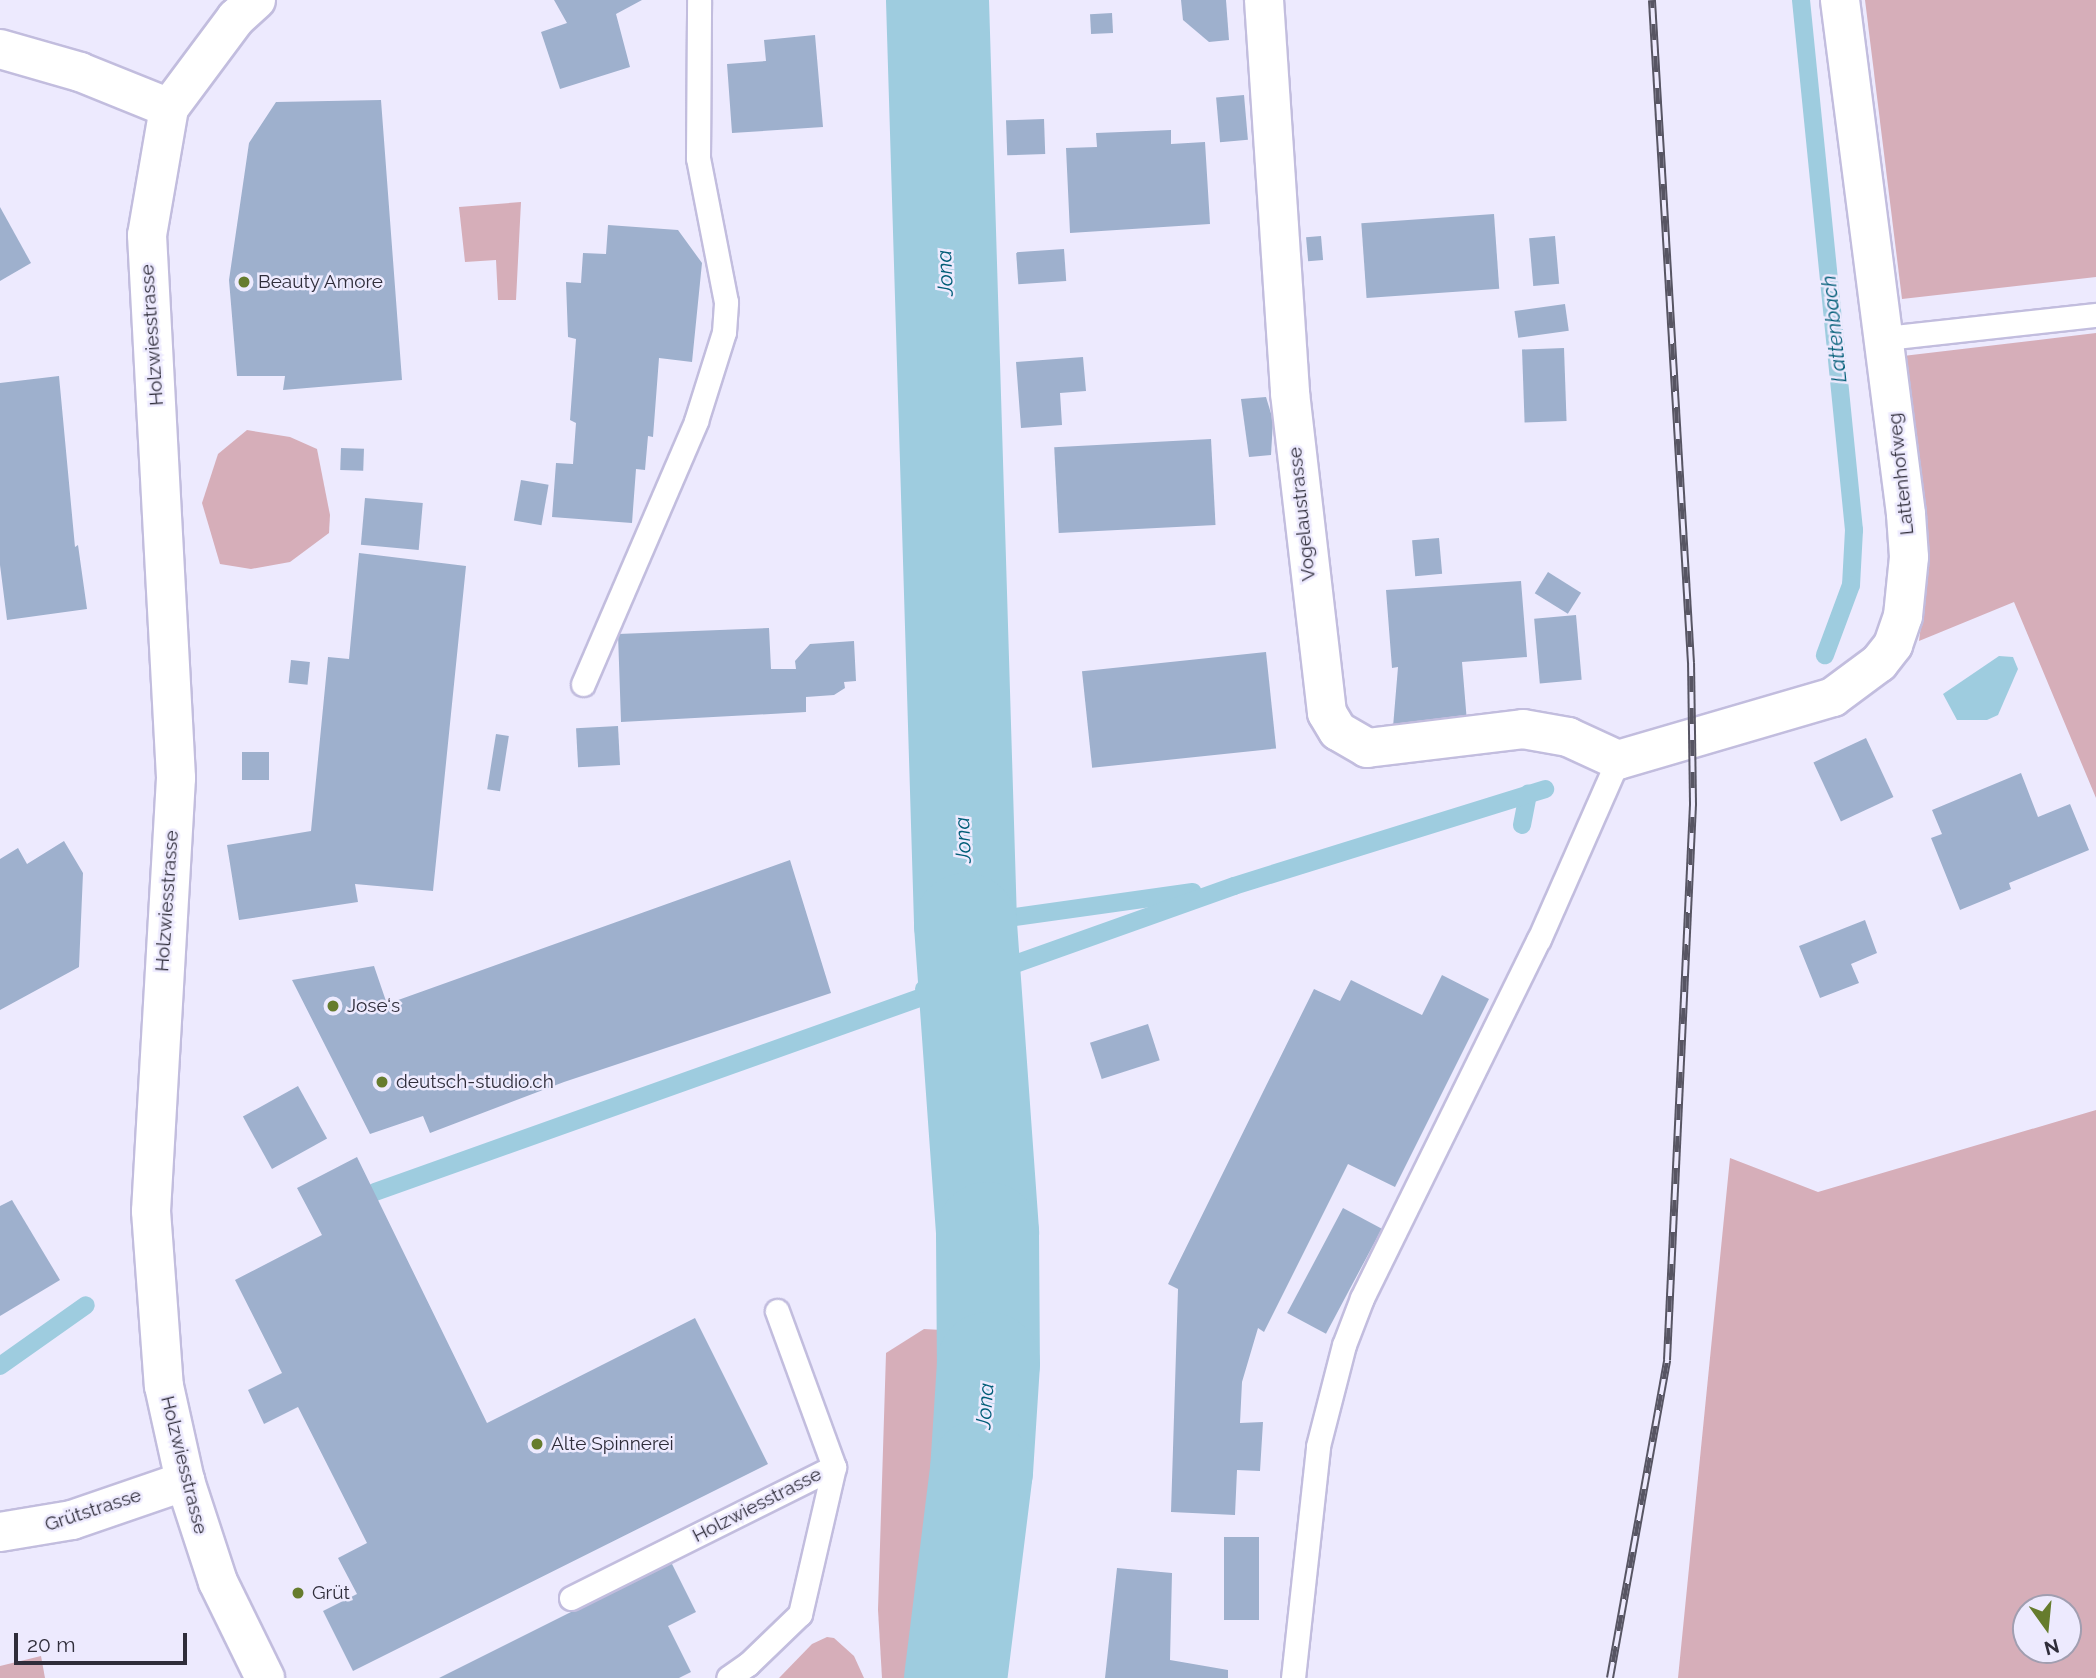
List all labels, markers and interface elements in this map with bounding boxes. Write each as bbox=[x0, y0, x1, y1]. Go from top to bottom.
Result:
water label: Jona bbox=[932, 250, 958, 296]
street label: Holzwiesstrasse bbox=[136, 264, 168, 406]
place label: Beauty Amore bbox=[258, 271, 384, 293]
marker: Beauty Amore bbox=[236, 274, 252, 290]
water label: Lattenbach bbox=[1816, 274, 1852, 384]
street label: Lattenhofweg bbox=[1883, 412, 1919, 536]
street label: Vogelaustrasse bbox=[1284, 446, 1320, 582]
water label: Jona bbox=[950, 817, 976, 863]
street label: Holzwiesstrasse bbox=[151, 830, 183, 972]
place label: Jose‘s bbox=[347, 995, 400, 1017]
marker: Jose‘s bbox=[325, 998, 341, 1014]
place label: deutsch-studio.ch bbox=[396, 1071, 554, 1093]
marker: deutsch-studio.ch bbox=[374, 1074, 390, 1090]
water label: Jona bbox=[971, 1382, 999, 1430]
street label: Holzwiesstrasse bbox=[156, 1394, 212, 1536]
place label: Alte Spinnerei bbox=[551, 1433, 674, 1455]
marker: Alte Spinnerei bbox=[529, 1436, 545, 1452]
street label: Holzwiesstrasse bbox=[689, 1463, 825, 1547]
street label: Grütstrasse bbox=[42, 1484, 144, 1536]
place label: Grüt bbox=[312, 1582, 350, 1604]
marker: Grüt bbox=[290, 1585, 306, 1601]
north arrow bbox=[2012, 1594, 2082, 1664]
scale bar bbox=[18, 1618, 191, 1662]
text: 20 m bbox=[27, 1632, 75, 1657]
text: N bbox=[2042, 1635, 2062, 1660]

